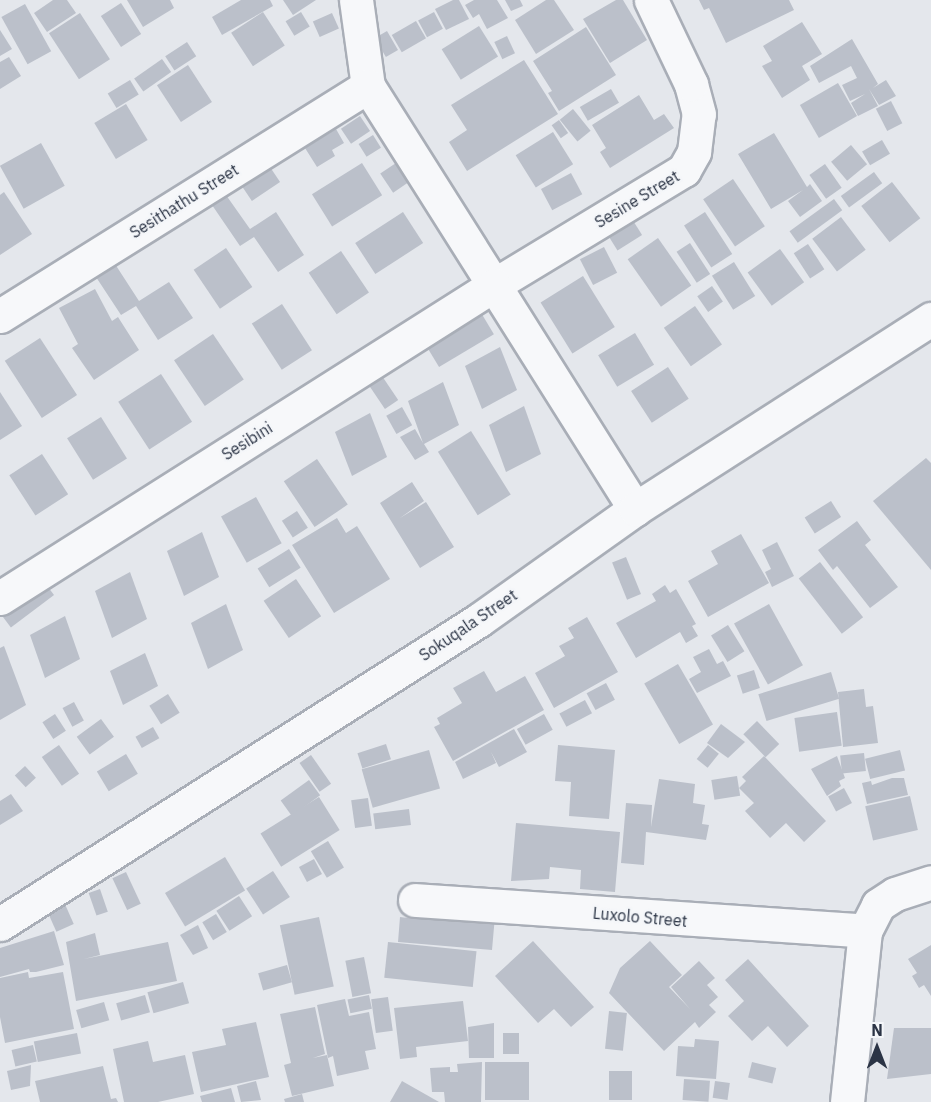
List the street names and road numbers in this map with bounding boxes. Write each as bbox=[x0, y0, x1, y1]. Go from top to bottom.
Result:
street label: Sesithathu Street bbox=[126, 160, 242, 242]
street label: Sesine Street bbox=[591, 166, 683, 232]
street label: Sesibini bbox=[218, 418, 276, 464]
street label: Sokuqala Street bbox=[415, 585, 521, 665]
street label: Luxolo Street bbox=[592, 903, 688, 931]

